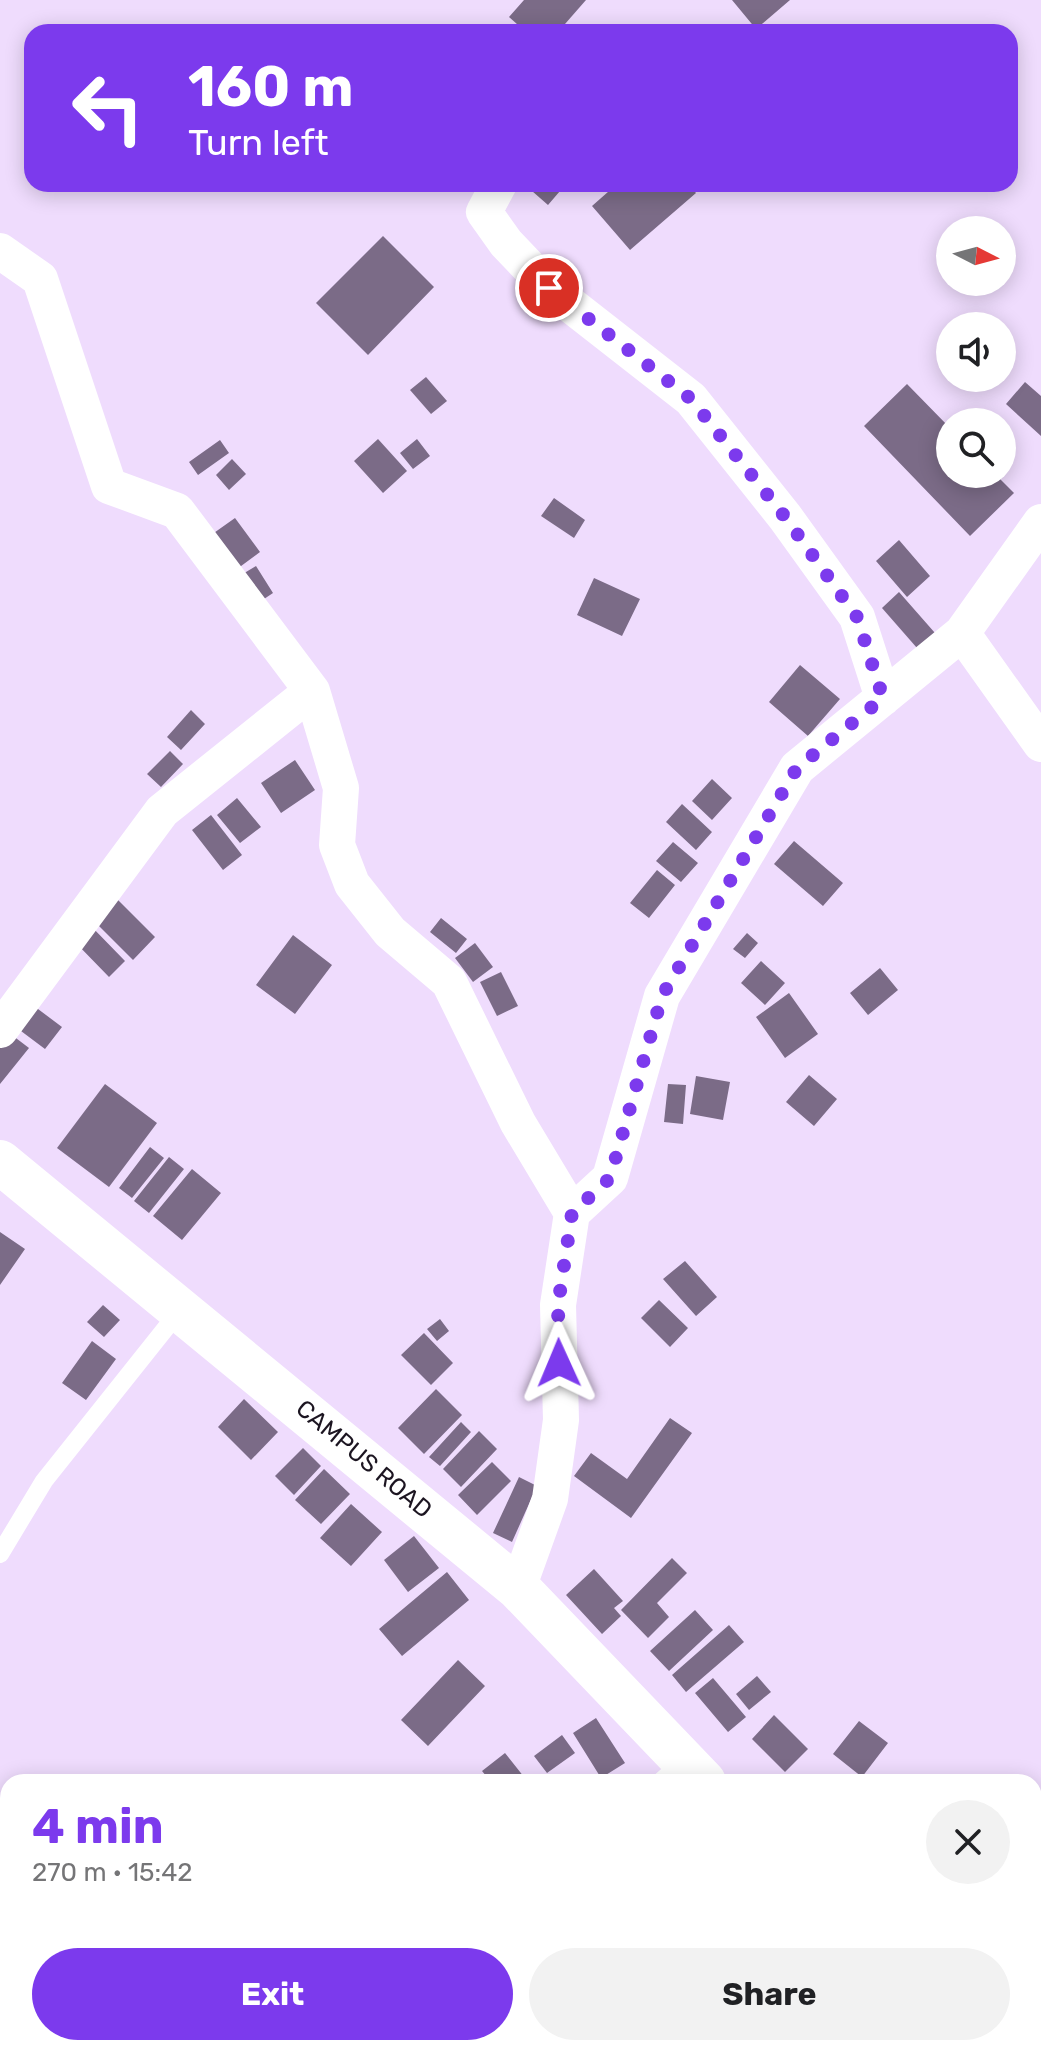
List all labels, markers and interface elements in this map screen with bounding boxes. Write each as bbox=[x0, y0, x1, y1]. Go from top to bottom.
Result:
text: 160 m bbox=[188, 54, 354, 120]
icon: left bbox=[56, 56, 160, 160]
text: Turn left bbox=[188, 121, 329, 164]
north arrow bbox=[936, 216, 1016, 296]
map controls bbox=[936, 216, 1016, 488]
pin bbox=[515, 254, 583, 322]
icon: arrive bbox=[527, 266, 571, 310]
button: sound bbox=[936, 312, 1016, 392]
button: search bbox=[936, 408, 1016, 488]
position arrow bbox=[517, 1321, 601, 1405]
street label: CAMPUS ROAD bbox=[291, 1394, 437, 1524]
text: 4 min bbox=[32, 1798, 164, 1855]
button: close bbox=[926, 1800, 1010, 1884]
text: 270 m · 15:42 bbox=[32, 1857, 193, 1888]
button: Exit bbox=[32, 1948, 513, 2040]
button: Share bbox=[529, 1948, 1010, 2040]

